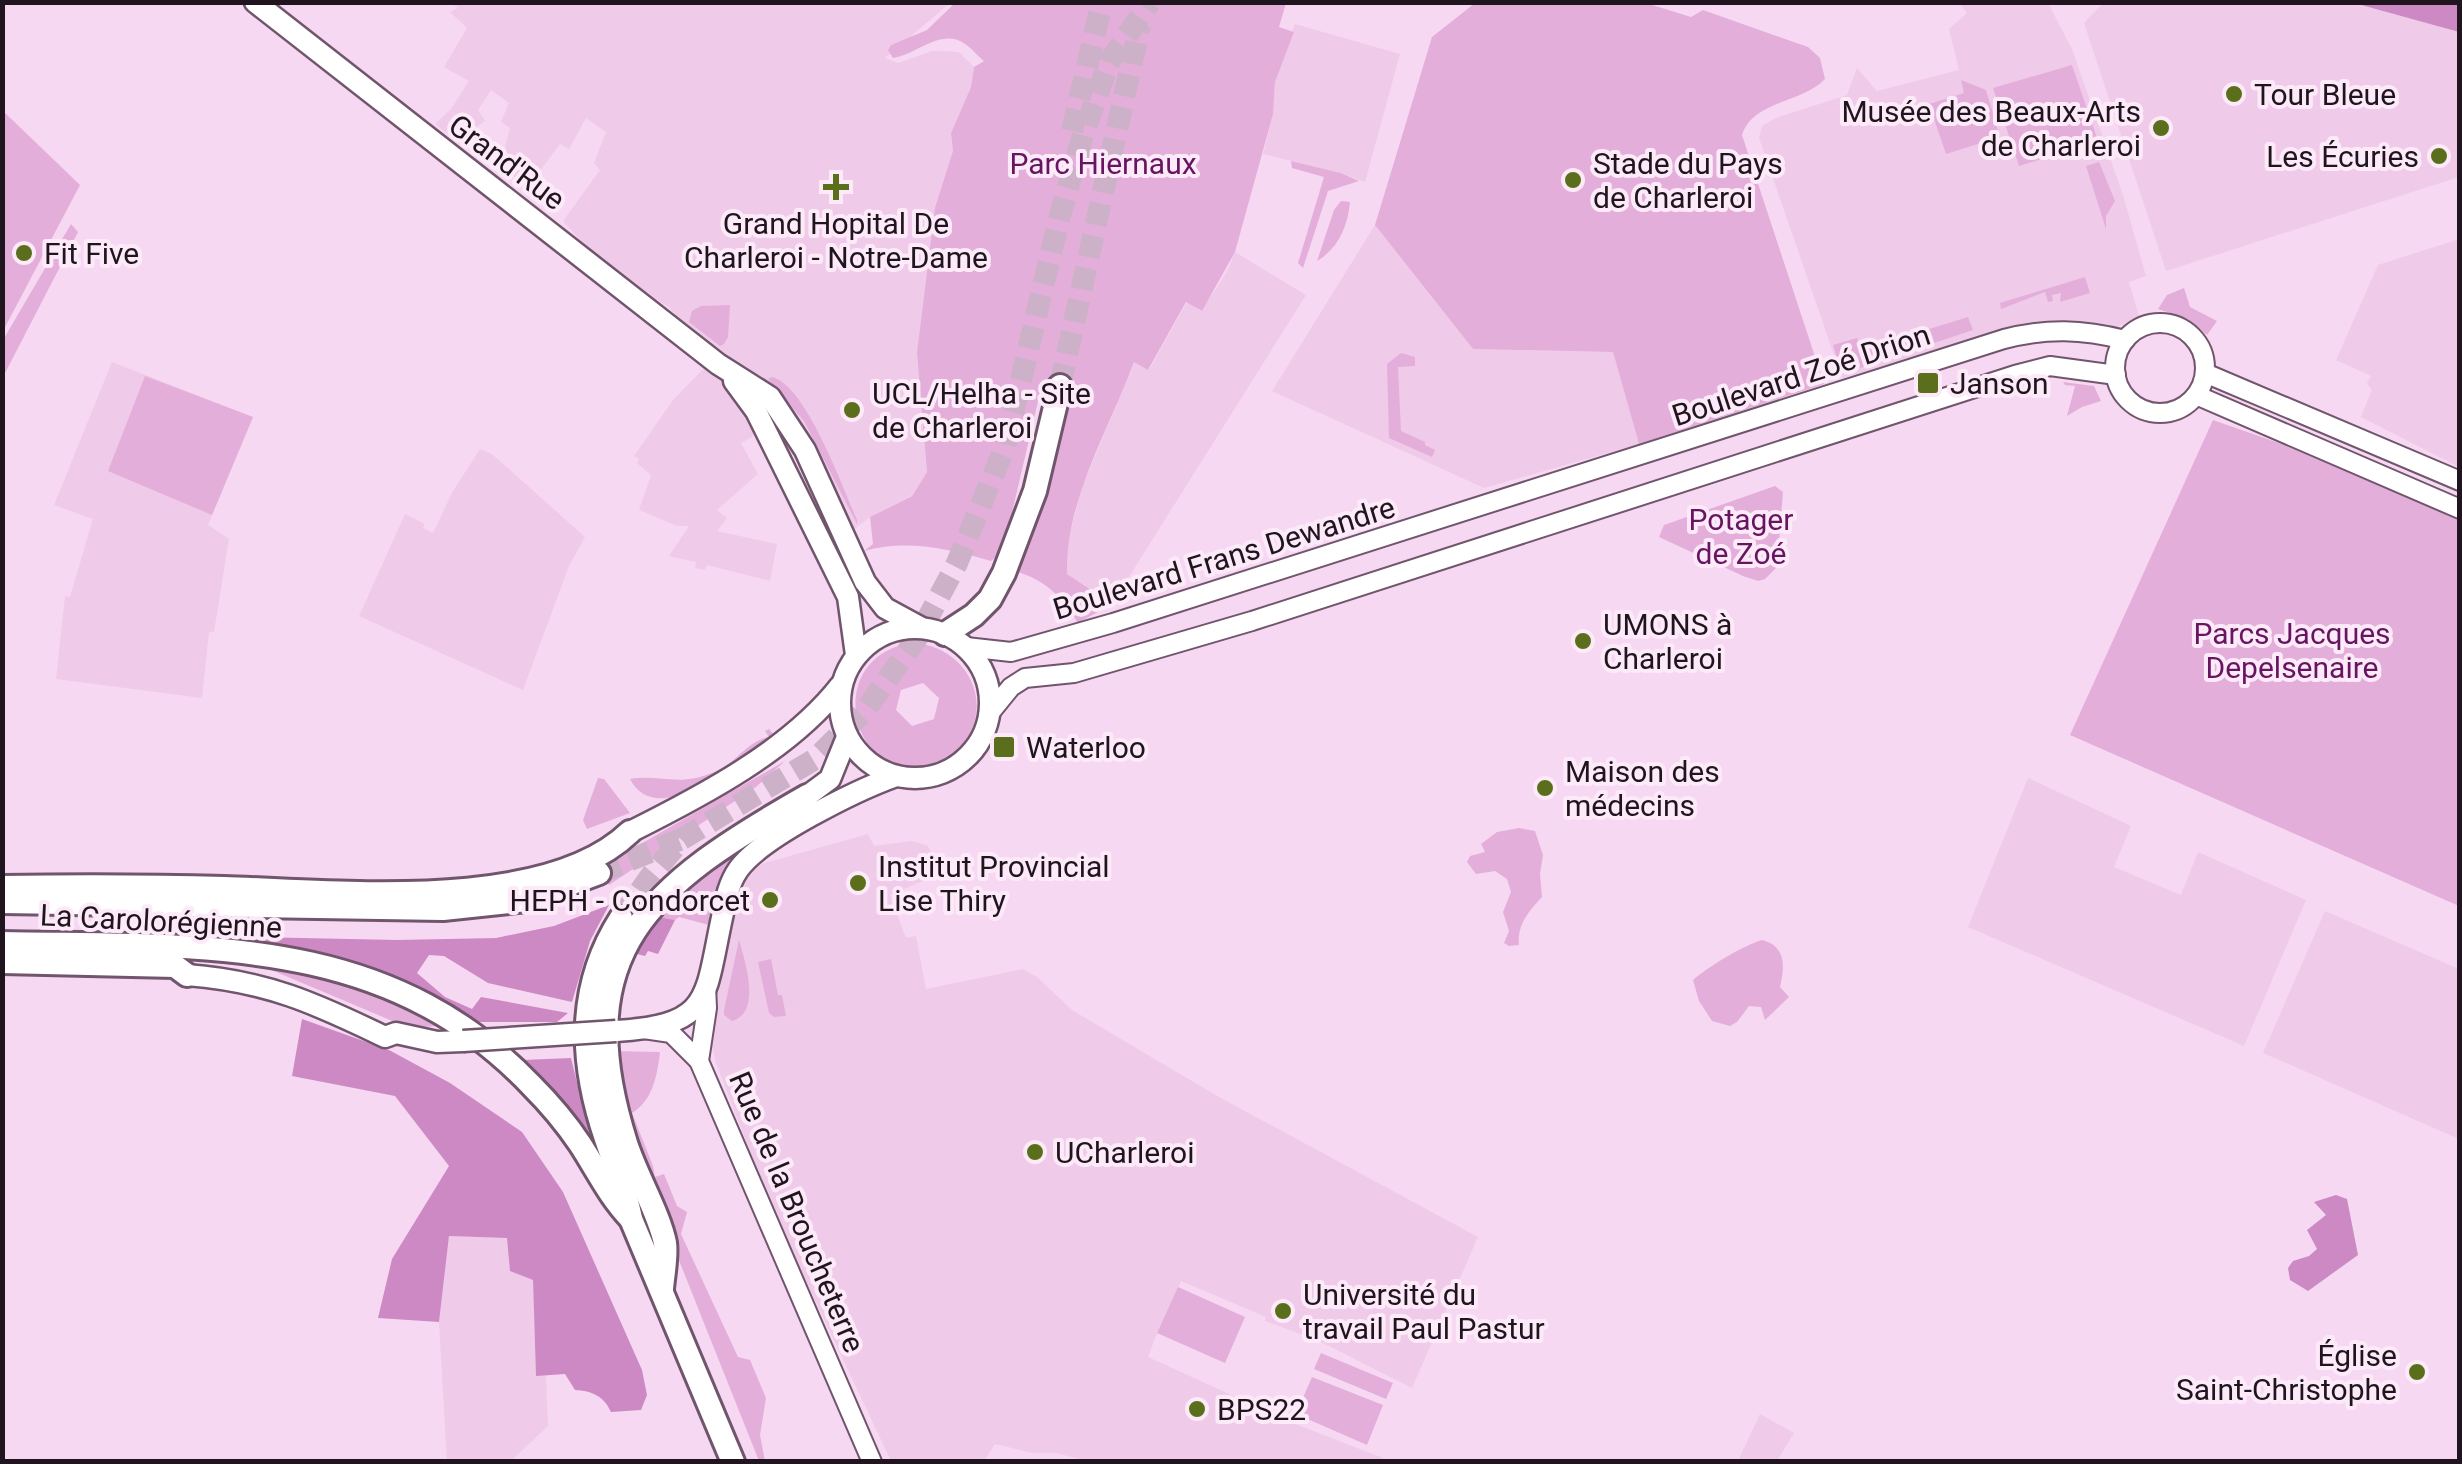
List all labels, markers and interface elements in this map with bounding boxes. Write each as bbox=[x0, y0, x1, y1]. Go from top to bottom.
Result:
place label: Tour Bleue bbox=[2254, 77, 2396, 112]
marker: Tour Bleue bbox=[2223, 83, 2245, 105]
place label: Musée des Beaux-Arts de Charleroi bbox=[1841, 94, 2141, 163]
street label: Grand'Rue bbox=[442, 107, 572, 217]
marker: Musée des Beaux-Arts de Charleroi bbox=[2150, 117, 2172, 139]
place label: Les Écuries bbox=[2266, 139, 2419, 174]
marker: Les Écuries bbox=[2428, 145, 2450, 167]
park label: Parc Hiernaux bbox=[1009, 146, 1197, 181]
place label: Stade du Pays de Charleroi bbox=[1593, 146, 1783, 215]
marker: Stade du Pays de Charleroi bbox=[1562, 169, 1584, 191]
marker: Grand Hopital De Charleroi - Notre-Dame bbox=[823, 174, 849, 200]
place label: Grand Hopital De Charleroi - Notre-Dame bbox=[684, 206, 988, 275]
place label: Fit Five bbox=[44, 236, 139, 271]
marker: Fit Five bbox=[13, 242, 35, 264]
street label: Boulevard Zoé Drion bbox=[1668, 317, 1934, 433]
place label: Janson bbox=[1950, 366, 2049, 401]
marker: Janson bbox=[1915, 370, 1941, 396]
place label: UCL/Helha - Site de Charleroi bbox=[872, 376, 1091, 445]
marker: UCL/Helha - Site de Charleroi bbox=[841, 399, 863, 421]
street label: Boulevard Frans Dewandre bbox=[1049, 489, 1399, 627]
park label: Potager de Zoé bbox=[1689, 502, 1793, 571]
place label: UMONS à Charleroi bbox=[1603, 607, 1732, 676]
park label: Parcs Jacques Depelsenaire bbox=[2193, 616, 2391, 685]
marker: UMONS à Charleroi bbox=[1572, 630, 1594, 652]
place label: Waterloo bbox=[1026, 730, 1146, 765]
marker: Waterloo bbox=[991, 734, 1017, 760]
place label: Maison des médecins bbox=[1565, 754, 1720, 823]
marker: Maison des médecins bbox=[1534, 777, 1556, 799]
place label: Institut Provincial Lise Thiry bbox=[878, 849, 1110, 918]
marker: Institut Provincial Lise Thiry bbox=[847, 872, 869, 894]
place label: HEPH - Condorcet bbox=[510, 883, 750, 918]
marker: HEPH - Condorcet bbox=[759, 889, 781, 911]
street label: La Carolorégienne bbox=[39, 897, 283, 945]
street label: Rue de la Broucheterre bbox=[722, 1066, 872, 1358]
place label: UCharleroi bbox=[1055, 1135, 1194, 1170]
marker: UCharleroi bbox=[1024, 1141, 1046, 1163]
place label: Université du travail Paul Pastur bbox=[1303, 1277, 1545, 1346]
marker: Université du travail Paul Pastur bbox=[1272, 1300, 1294, 1322]
place label: Église Saint-Christophe bbox=[2176, 1338, 2397, 1407]
marker: Église Saint-Christophe bbox=[2406, 1361, 2428, 1383]
place label: BPS22 bbox=[1217, 1392, 1306, 1427]
marker: BPS22 bbox=[1186, 1398, 1208, 1420]

